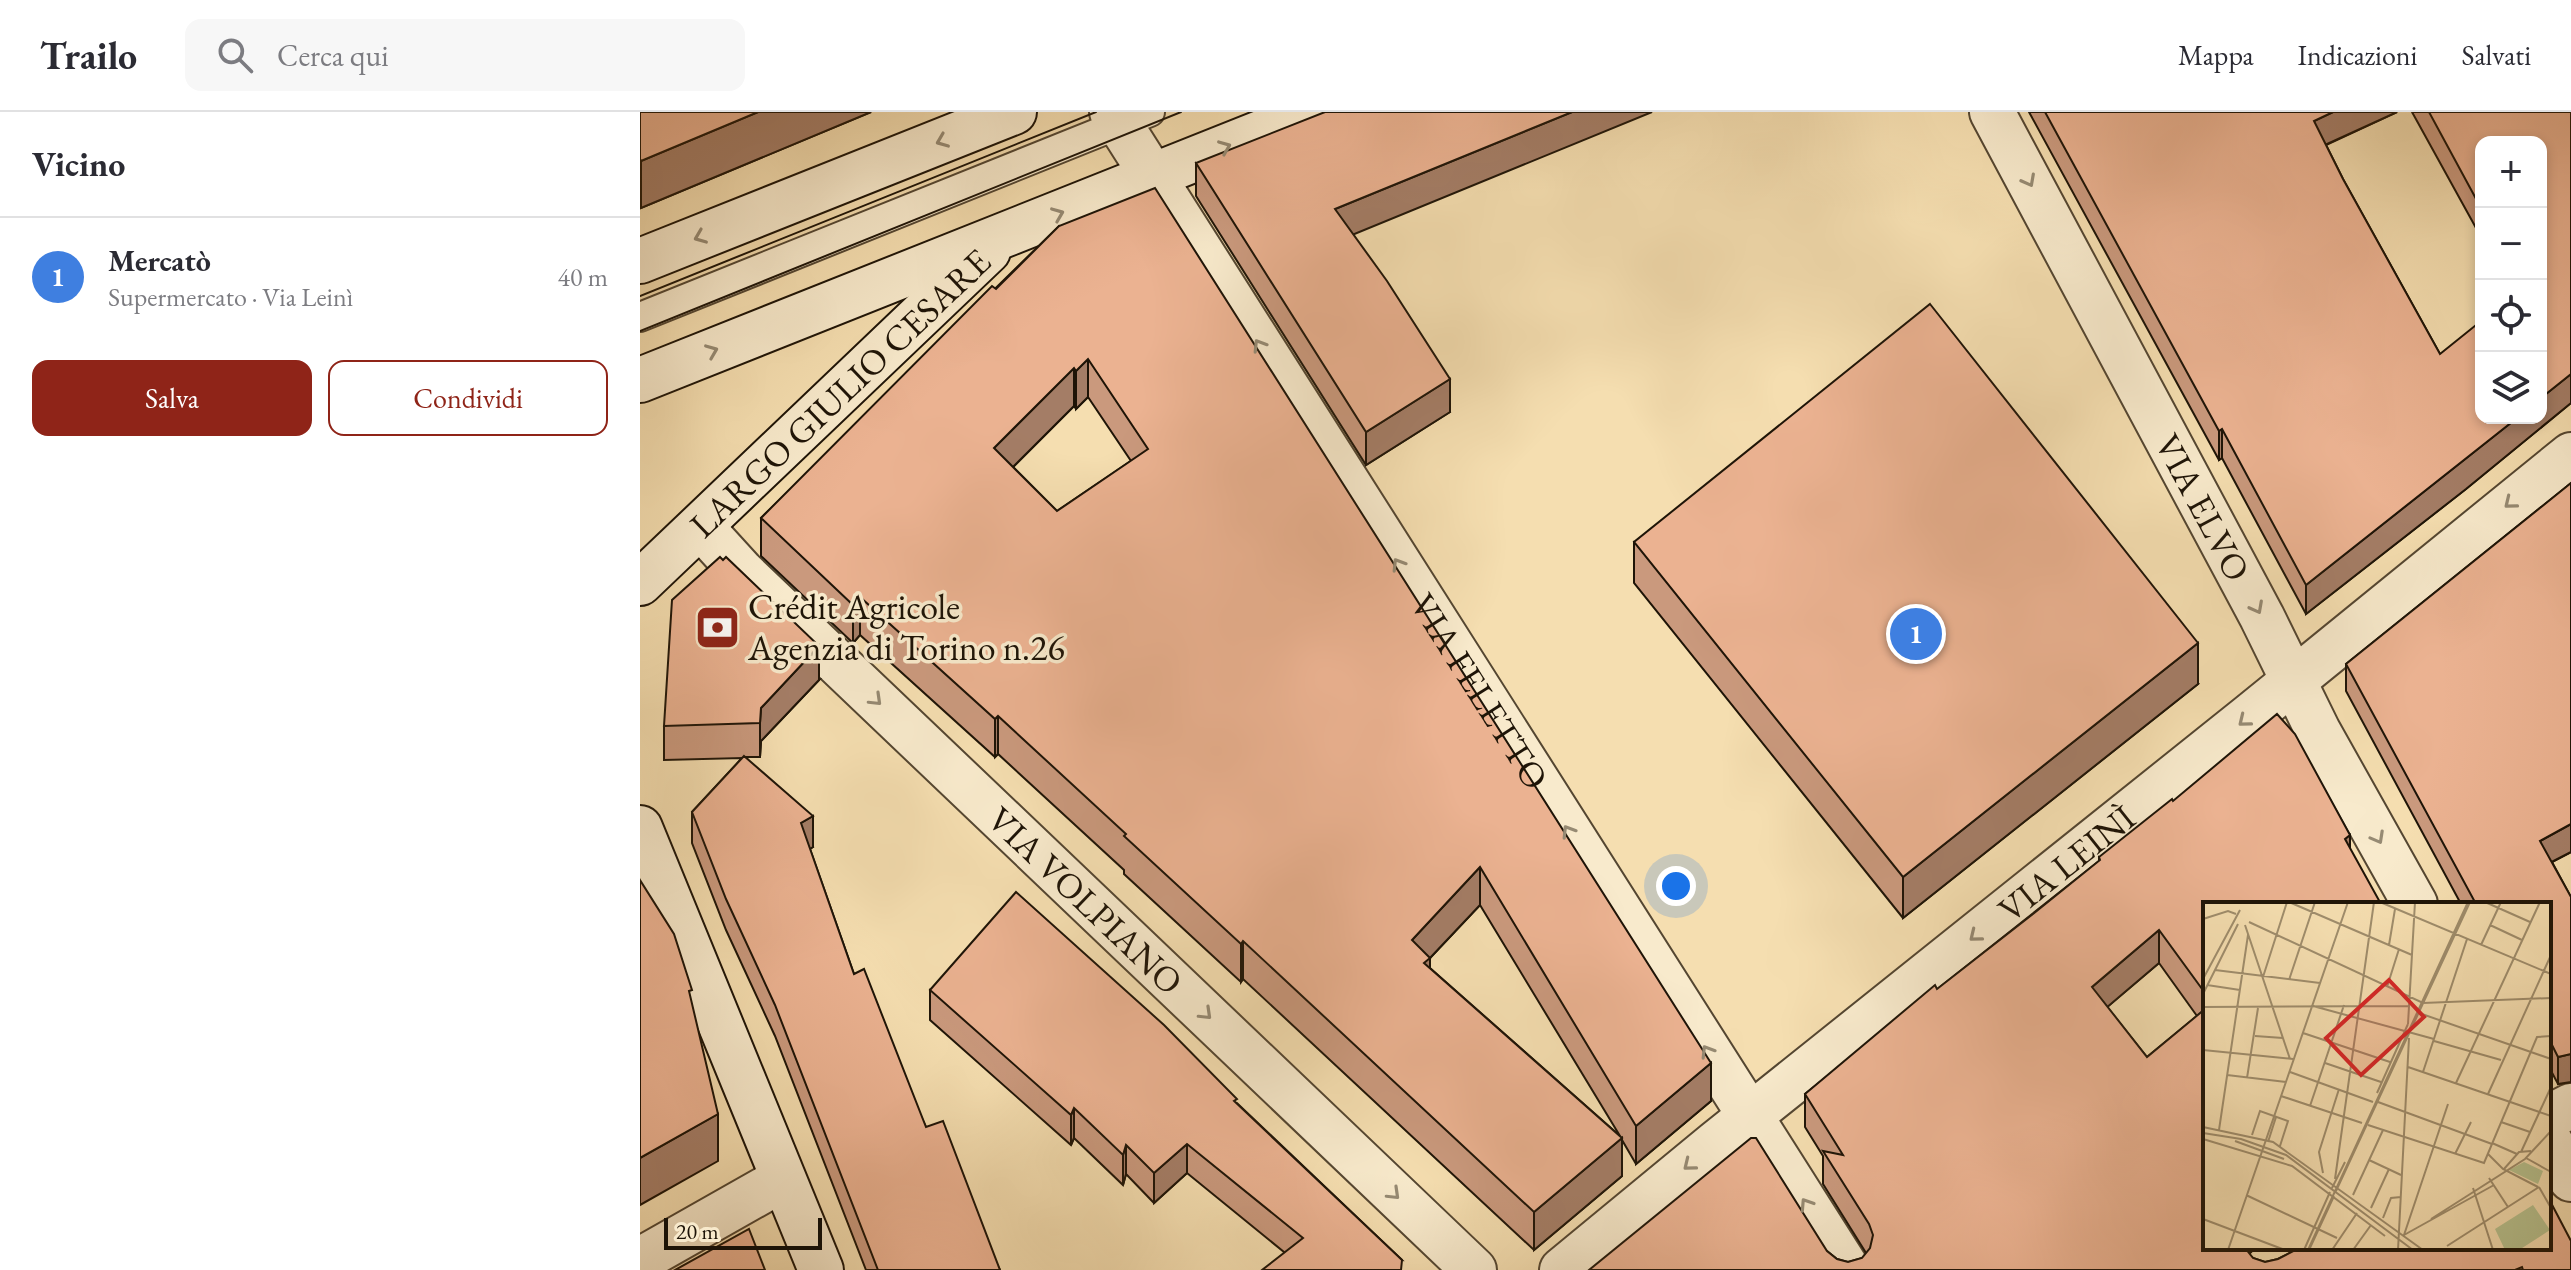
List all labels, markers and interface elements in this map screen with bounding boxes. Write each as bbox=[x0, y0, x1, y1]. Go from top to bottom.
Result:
search box bbox=[185, 19, 745, 91]
text: Trailo bbox=[40, 31, 137, 80]
icon: search bbox=[213, 33, 257, 77]
text: Cerca qui bbox=[277, 36, 389, 75]
text: Mappa bbox=[2178, 37, 2254, 73]
text: Indicazioni bbox=[2298, 37, 2417, 73]
text: Salvati bbox=[2461, 37, 2531, 73]
one-way arrow bbox=[936, 131, 950, 148]
map controls bbox=[2475, 136, 2547, 424]
button: + bbox=[2475, 136, 2547, 208]
one-way arrow bbox=[1217, 140, 1231, 157]
text: Vicino bbox=[32, 142, 125, 186]
one-way arrow bbox=[2019, 172, 2034, 187]
one-way arrow bbox=[1050, 207, 1064, 223]
button: − bbox=[2475, 208, 2547, 280]
one-way arrow bbox=[694, 227, 708, 244]
street label: LARGO GIULIO CESARE bbox=[679, 238, 1000, 547]
text: Mercatò bbox=[108, 241, 211, 280]
text: 1 bbox=[51, 260, 65, 294]
text: 40 m bbox=[558, 260, 608, 294]
text: Supermercato · Via Leinì bbox=[108, 280, 353, 314]
button: locate bbox=[2475, 280, 2547, 352]
one-way arrow bbox=[1253, 339, 1268, 354]
one-way arrow bbox=[704, 344, 718, 361]
button: layers bbox=[2475, 352, 2547, 424]
button: Salva bbox=[32, 360, 312, 436]
button: Condividi bbox=[328, 360, 608, 436]
street label: VIA ELVO bbox=[2145, 425, 2262, 589]
one-way arrow bbox=[2504, 494, 2519, 508]
one-way arrow bbox=[1393, 559, 1408, 573]
place label: Crédit Agricole Agenzia di Torino n.26 bbox=[747, 583, 1065, 671]
street label: VIA FELETTO bbox=[1400, 584, 1560, 798]
one-way arrow bbox=[2247, 599, 2262, 614]
bank icon: Crédit Agricole Agenzia di Torino n.26 bbox=[693, 603, 741, 651]
pin: 1 bbox=[1890, 604, 1942, 664]
one-way arrow bbox=[867, 690, 881, 705]
one-way arrow bbox=[2239, 711, 2253, 726]
street label: VIA LEINÌ bbox=[1988, 794, 2145, 932]
street label: VIA VOLPIANO bbox=[978, 796, 1194, 1004]
one-way arrow bbox=[1562, 825, 1577, 840]
one-way arrow bbox=[2368, 829, 2384, 843]
your location bbox=[1656, 866, 1696, 906]
inset map bbox=[2203, 902, 2551, 1250]
one-way arrow bbox=[1969, 926, 1984, 940]
one-way arrow bbox=[1197, 1005, 1211, 1020]
one-way arrow bbox=[1702, 1045, 1717, 1059]
one-way arrow bbox=[1684, 1155, 1698, 1170]
one-way arrow bbox=[1385, 1184, 1399, 1199]
one-way arrow bbox=[1801, 1199, 1816, 1213]
scale bar bbox=[664, 1214, 822, 1250]
text: 20 m bbox=[676, 1217, 719, 1246]

